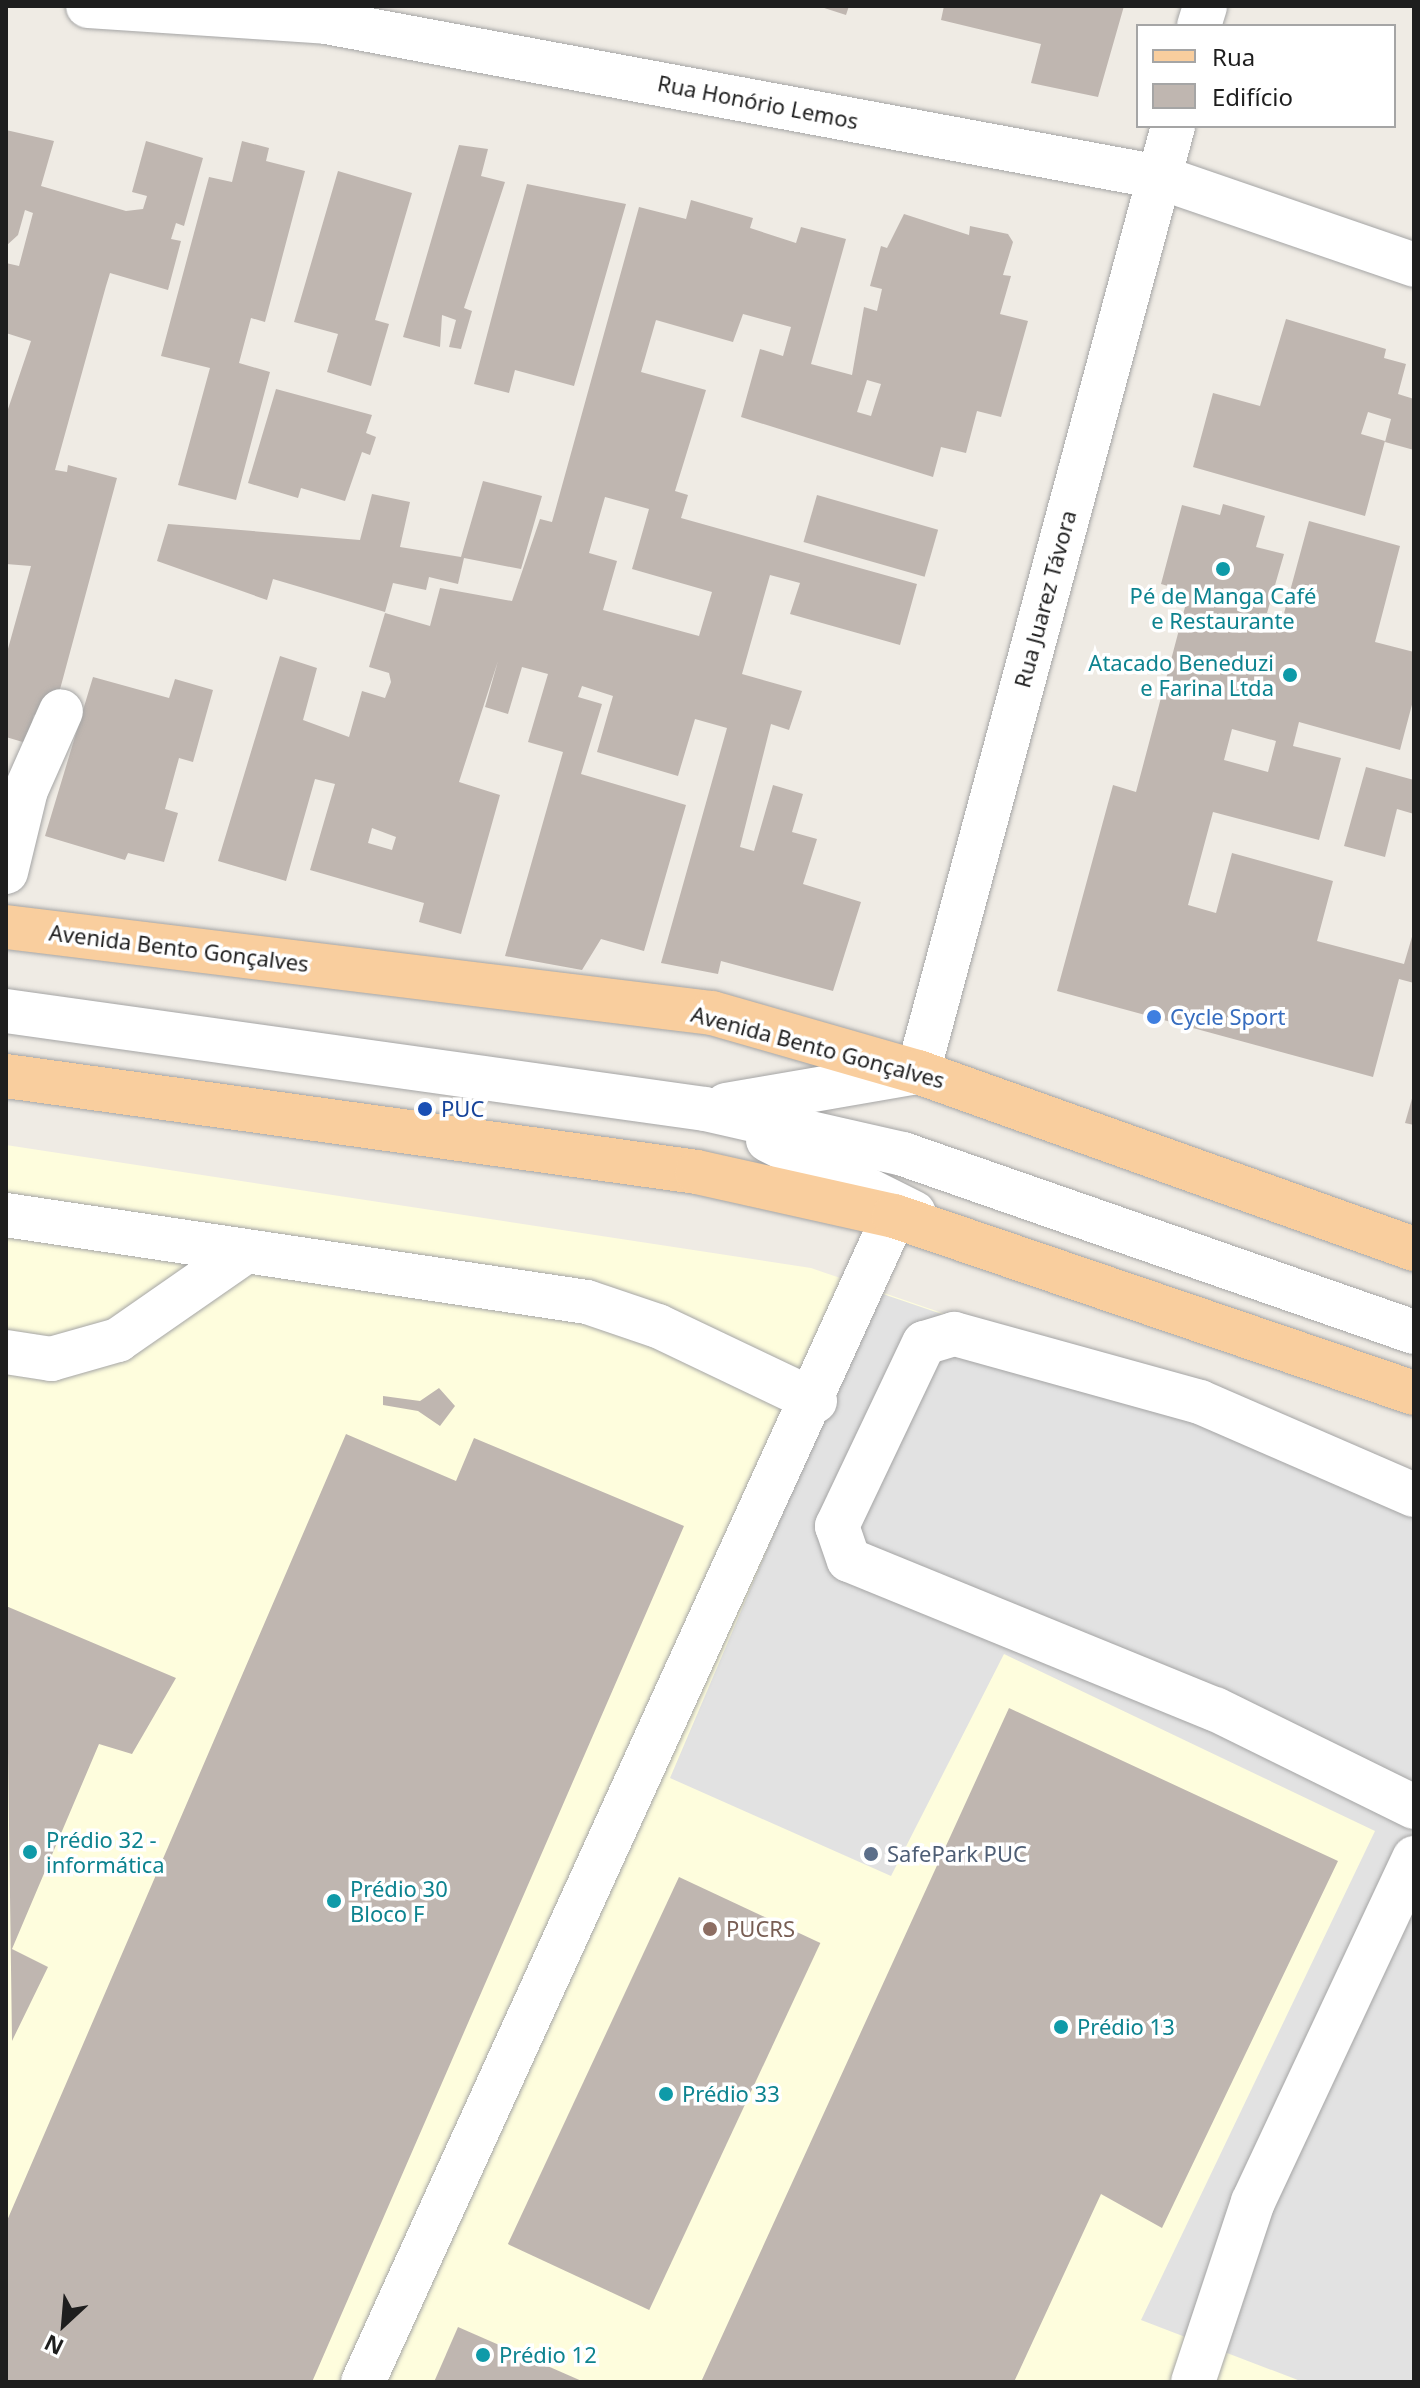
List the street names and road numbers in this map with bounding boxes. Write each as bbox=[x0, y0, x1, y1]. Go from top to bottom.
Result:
street label: Rua Honório Lemos bbox=[655, 70, 861, 134]
street label: Rua Juarez Távora bbox=[1009, 507, 1081, 691]
street label: Avenida Bento Gonçalves bbox=[48, 919, 310, 977]
street label: Avenida Bento Gonçalves bbox=[688, 1000, 948, 1094]

